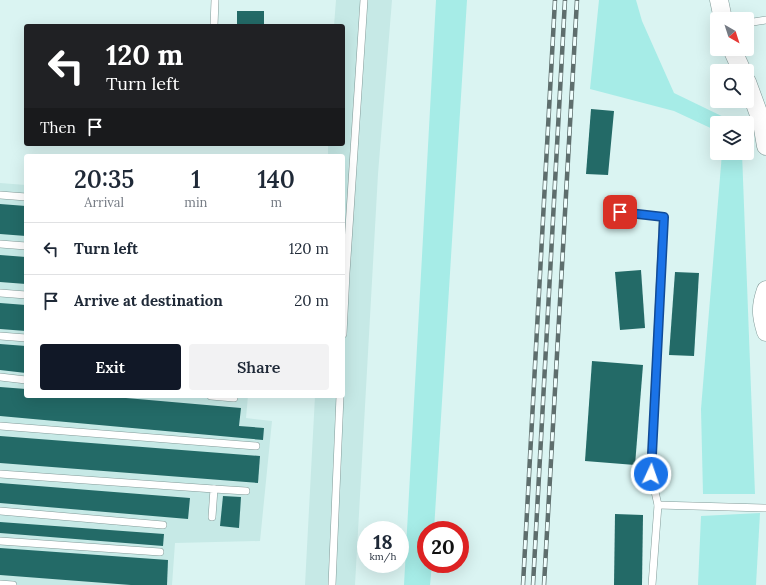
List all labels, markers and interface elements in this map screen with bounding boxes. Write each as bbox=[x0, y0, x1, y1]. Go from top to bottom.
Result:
north arrow bbox=[710, 12, 754, 56]
map controls bbox=[710, 12, 754, 160]
text: 120 m bbox=[106, 37, 183, 73]
icon: left bbox=[40, 40, 92, 92]
button: search bbox=[710, 64, 754, 108]
text: Turn left bbox=[106, 72, 179, 95]
icon: arrive bbox=[84, 116, 106, 138]
button: layers bbox=[710, 116, 754, 160]
text: Then bbox=[40, 118, 76, 137]
text: 20:35 bbox=[74, 164, 134, 195]
text: 1 bbox=[191, 164, 201, 195]
text: 140 bbox=[257, 164, 295, 195]
text: Arrival bbox=[84, 194, 124, 211]
text: min bbox=[184, 194, 207, 211]
text: m bbox=[270, 194, 282, 211]
pin bbox=[603, 195, 637, 229]
icon: arrive bbox=[609, 201, 631, 223]
icon: left bbox=[40, 238, 62, 260]
text: Turn left bbox=[74, 239, 138, 258]
text: 120 m bbox=[289, 239, 329, 258]
icon: arrive bbox=[40, 290, 62, 312]
text: Arrive at destination bbox=[74, 291, 223, 310]
text: 20 m bbox=[294, 291, 329, 310]
button: Exit bbox=[40, 344, 181, 390]
button: Share bbox=[189, 344, 329, 390]
position arrow bbox=[630, 453, 672, 495]
speed limit sign: 20 bbox=[417, 521, 469, 573]
text: 18 bbox=[373, 529, 393, 554]
text: km/h bbox=[369, 550, 397, 563]

